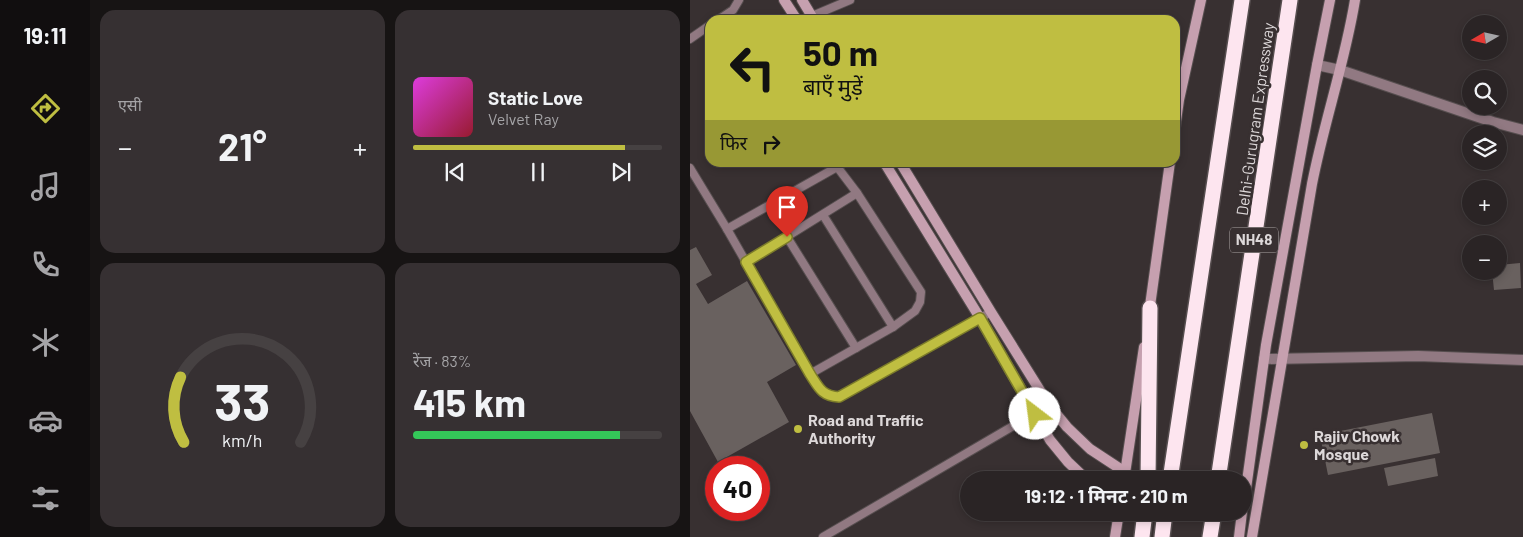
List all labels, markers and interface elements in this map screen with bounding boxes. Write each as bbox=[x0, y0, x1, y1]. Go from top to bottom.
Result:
north arrow bbox=[1462, 15, 1508, 60]
map controls bbox=[1462, 15, 1507, 280]
street label: Delhi-Gurugram Expressway bbox=[1232, 21, 1278, 217]
text: 19:11 bbox=[23, 22, 67, 48]
text: 50 m bbox=[803, 31, 878, 73]
icon: left bbox=[720, 35, 785, 100]
button: search bbox=[1462, 70, 1507, 115]
text: बाएँ मुड़ें bbox=[803, 73, 863, 99]
text: Static Love bbox=[488, 86, 583, 109]
icon: directions bbox=[28, 91, 63, 126]
text: एसी bbox=[118, 95, 142, 114]
text: Velvet Ray bbox=[488, 109, 559, 128]
text: 21° bbox=[218, 123, 267, 169]
button: layers bbox=[1462, 125, 1507, 170]
text: − bbox=[118, 130, 132, 164]
text: + bbox=[353, 130, 367, 164]
icon: right bbox=[757, 130, 785, 158]
text: फिर bbox=[720, 131, 747, 154]
icon: previous bbox=[441, 158, 469, 186]
icon: pause bbox=[524, 158, 552, 186]
icon: next bbox=[607, 158, 635, 186]
icon: music bbox=[28, 169, 63, 204]
button: + bbox=[1462, 180, 1507, 225]
pin bbox=[766, 186, 808, 237]
icon: arrive bbox=[773, 193, 801, 221]
road number: NH48 bbox=[1230, 228, 1278, 252]
button: − bbox=[1462, 235, 1507, 280]
icon: phone bbox=[28, 247, 63, 282]
icon: climate bbox=[28, 325, 63, 360]
text: रेंज · 83% bbox=[413, 351, 471, 370]
text: 33 bbox=[214, 369, 271, 431]
text: 415 km bbox=[413, 379, 526, 425]
position arrow bbox=[1008, 387, 1060, 439]
icon: car bbox=[28, 403, 63, 438]
place label: Road and Traffic Authority bbox=[808, 410, 924, 447]
marker: Road and Traffic Authority bbox=[792, 423, 804, 435]
place label: Rajiv Chowk Mosque bbox=[1314, 426, 1400, 463]
text: km/h bbox=[222, 429, 263, 451]
marker: Rajiv Chowk Mosque bbox=[1298, 439, 1310, 451]
speed limit sign: 40 bbox=[705, 456, 770, 521]
icon: filters bbox=[28, 481, 63, 516]
text: 19:12 · 1 मिनट · 210 m bbox=[1024, 484, 1188, 507]

